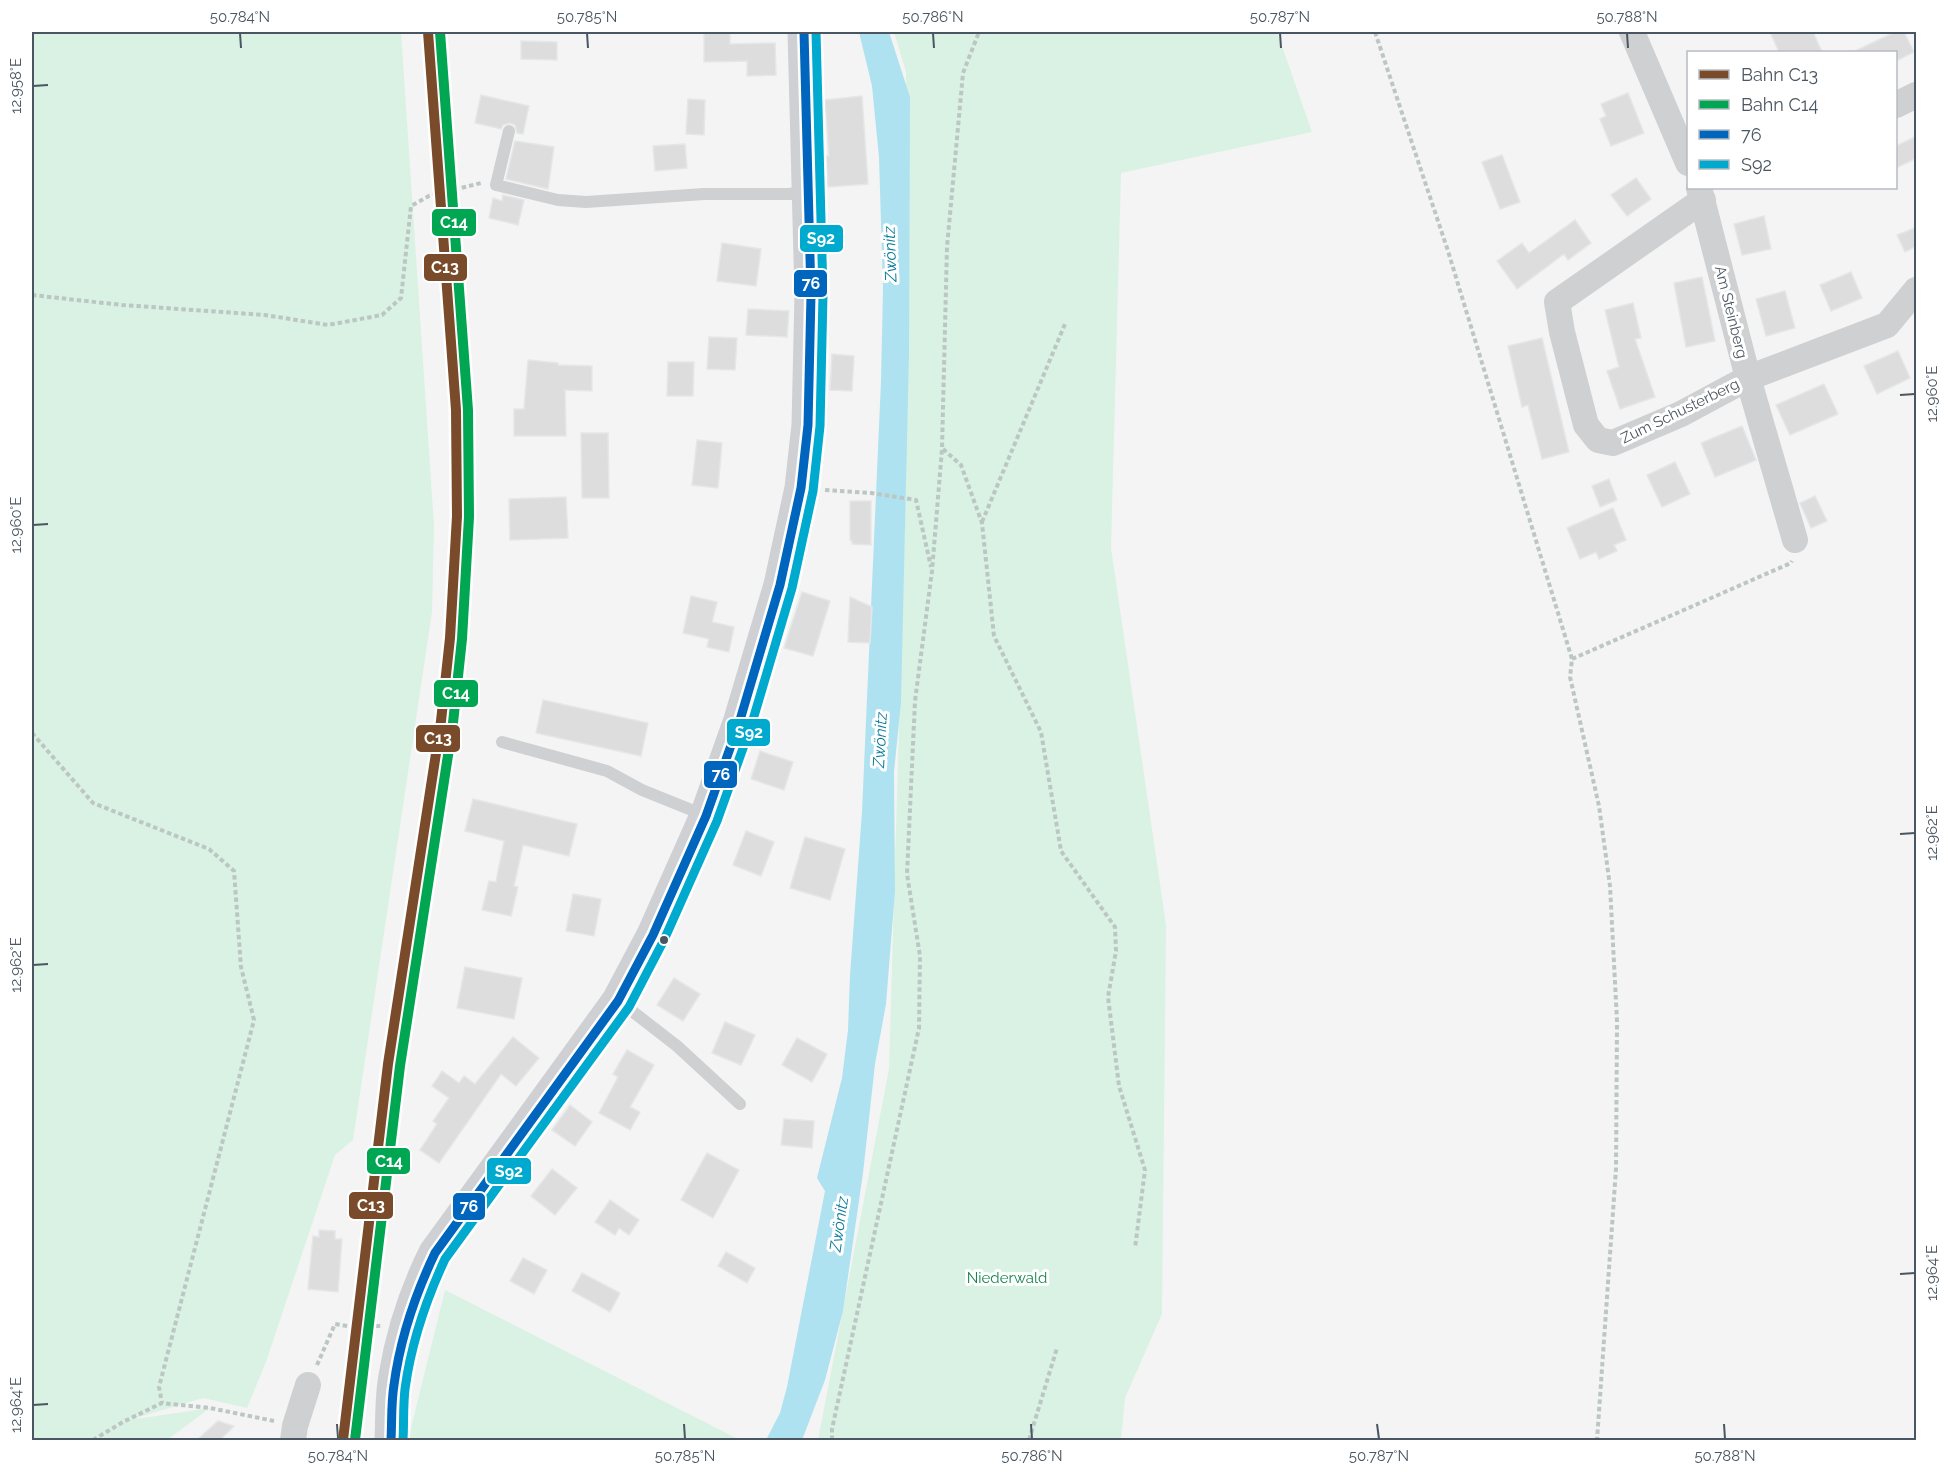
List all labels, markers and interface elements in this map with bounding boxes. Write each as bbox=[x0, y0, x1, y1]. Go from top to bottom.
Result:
text: 50.784°N bbox=[210, 8, 270, 26]
text: 50.785°N bbox=[557, 8, 617, 26]
text: 50.786°N bbox=[902, 8, 964, 26]
text: 50.787°N bbox=[1250, 8, 1310, 26]
text: 50.788°N bbox=[1596, 8, 1658, 26]
legend bbox=[1687, 51, 1897, 189]
text: 12.958°E bbox=[7, 58, 25, 114]
text: Bahn C13 bbox=[1741, 64, 1818, 85]
text: Bahn C14 bbox=[1741, 94, 1818, 115]
text: 76 bbox=[1741, 124, 1762, 145]
text: S92 bbox=[1741, 154, 1772, 175]
line badge: C14 bbox=[431, 208, 477, 237]
text: C14 bbox=[440, 213, 468, 232]
line badge: S92 bbox=[799, 224, 844, 253]
water label: Zwönitz bbox=[880, 225, 900, 283]
text: S92 bbox=[807, 229, 835, 248]
line badge: C13 bbox=[423, 253, 468, 282]
text: C13 bbox=[431, 258, 459, 277]
street label: Am Steinberg bbox=[1711, 264, 1751, 360]
line badge: 76 bbox=[793, 269, 828, 298]
text: 76 bbox=[802, 274, 821, 293]
text: 12.960°E bbox=[1923, 366, 1941, 422]
street label: Zum Schusterberg bbox=[1618, 375, 1742, 447]
text: 12.960°E bbox=[7, 497, 25, 553]
line badge: C14 bbox=[433, 679, 479, 708]
text: C14 bbox=[442, 684, 470, 703]
water label: Zwönitz bbox=[869, 711, 891, 769]
line badge: S92 bbox=[726, 718, 771, 747]
text: S92 bbox=[735, 723, 763, 742]
line badge: C13 bbox=[415, 724, 461, 753]
text: C13 bbox=[424, 729, 452, 748]
line badge: 76 bbox=[703, 760, 738, 789]
text: 76 bbox=[712, 765, 731, 784]
text: 12.962°E bbox=[1923, 805, 1941, 861]
unlabelled marker bbox=[658, 934, 670, 946]
text: 12.962°E bbox=[7, 937, 25, 993]
line badge: C14 bbox=[366, 1147, 411, 1175]
text: C14 bbox=[375, 1152, 403, 1171]
line badge: S92 bbox=[486, 1157, 532, 1185]
text: S92 bbox=[495, 1162, 523, 1181]
line badge: C13 bbox=[348, 1191, 394, 1220]
line badge: 76 bbox=[452, 1192, 486, 1221]
water label: Zwönitz bbox=[826, 1195, 852, 1254]
text: C13 bbox=[357, 1196, 385, 1215]
text: 76 bbox=[460, 1197, 479, 1216]
text: 12.964°E bbox=[1923, 1245, 1941, 1301]
park label: Niederwald bbox=[967, 1269, 1047, 1287]
text: 12.964°E bbox=[7, 1377, 25, 1433]
text: 50.784°N bbox=[308, 1447, 368, 1465]
text: 50.785°N bbox=[655, 1447, 715, 1465]
text: 50.786°N bbox=[1001, 1447, 1063, 1465]
text: 50.787°N bbox=[1349, 1447, 1409, 1465]
text: 50.788°N bbox=[1694, 1447, 1756, 1465]

